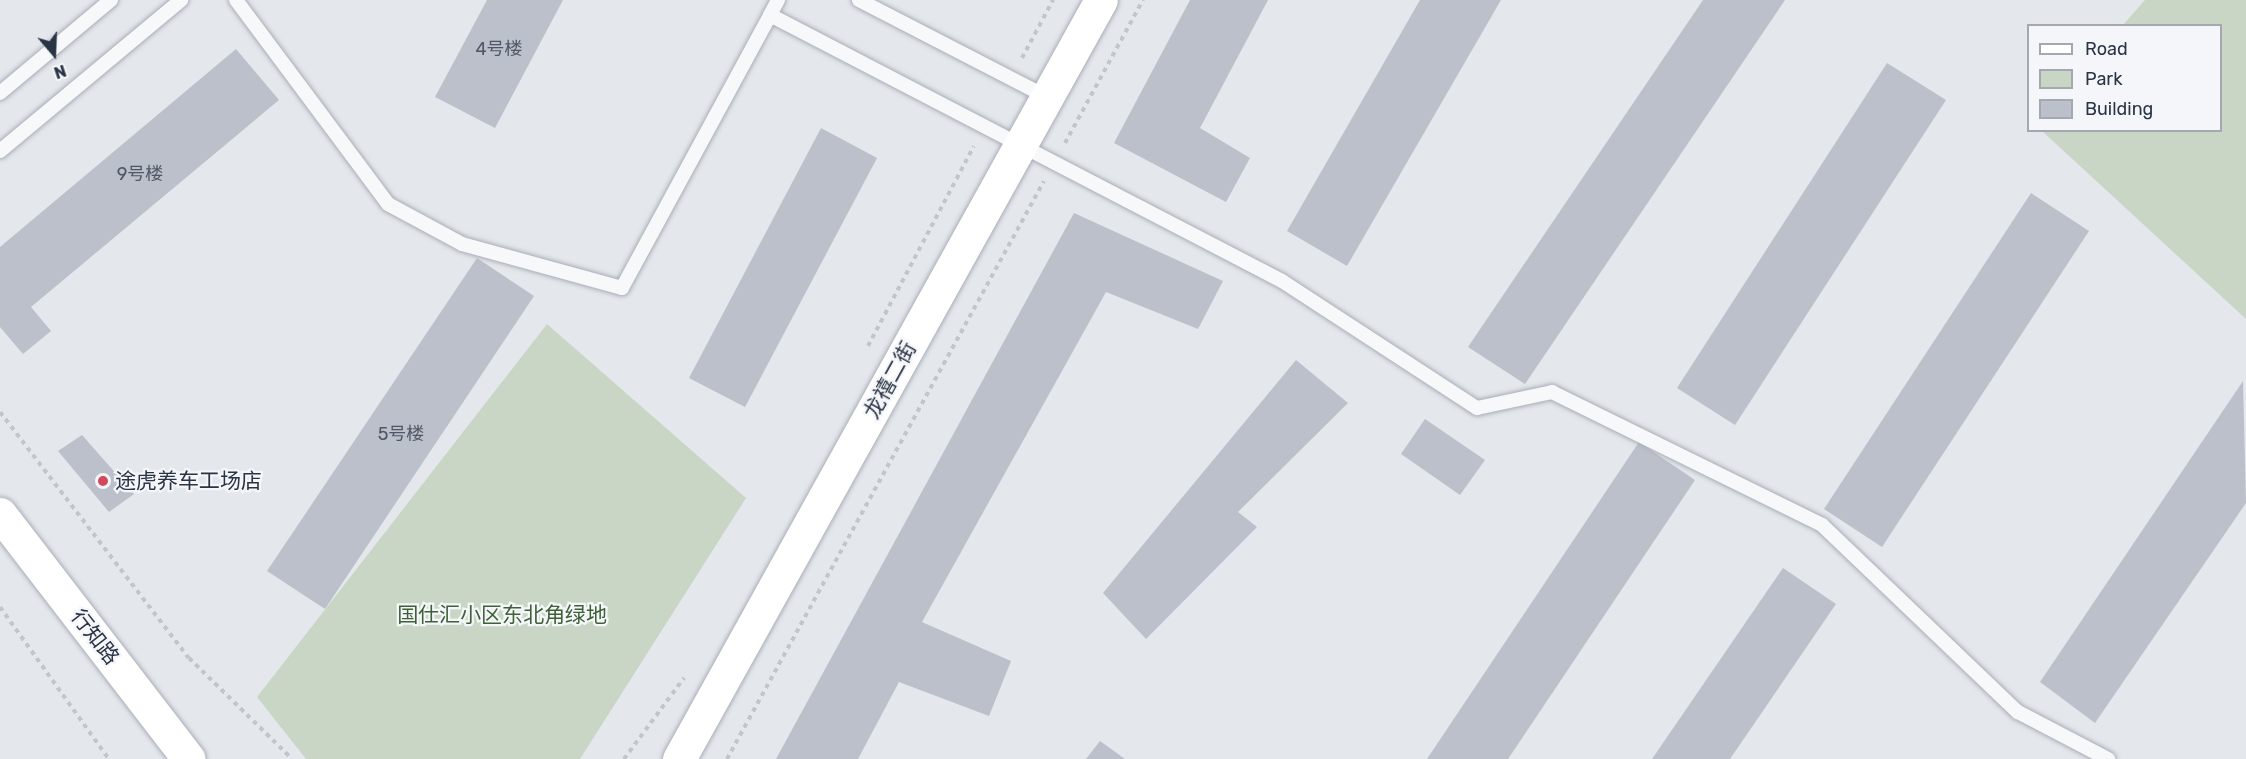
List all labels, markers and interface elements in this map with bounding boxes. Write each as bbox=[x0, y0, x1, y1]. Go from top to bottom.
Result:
north arrow bbox=[24, 24, 84, 84]
legend bbox=[2027, 24, 2222, 132]
house number: 4号楼 bbox=[475, 38, 523, 60]
text: Road bbox=[2085, 38, 2128, 60]
text: N bbox=[51, 61, 69, 82]
text: Park bbox=[2085, 68, 2122, 90]
text: Building bbox=[2085, 98, 2153, 120]
house number: 9号楼 bbox=[117, 163, 163, 185]
street label: 龙禧二街 bbox=[859, 337, 921, 423]
house number: 5号楼 bbox=[378, 423, 424, 445]
place label: 途虎养车工场店 bbox=[115, 468, 262, 494]
marker: 途虎养车工场店 bbox=[96, 474, 110, 488]
park label: 国仕汇小区东北角绿地 bbox=[397, 602, 607, 628]
street label: 行知路 bbox=[66, 604, 124, 670]

